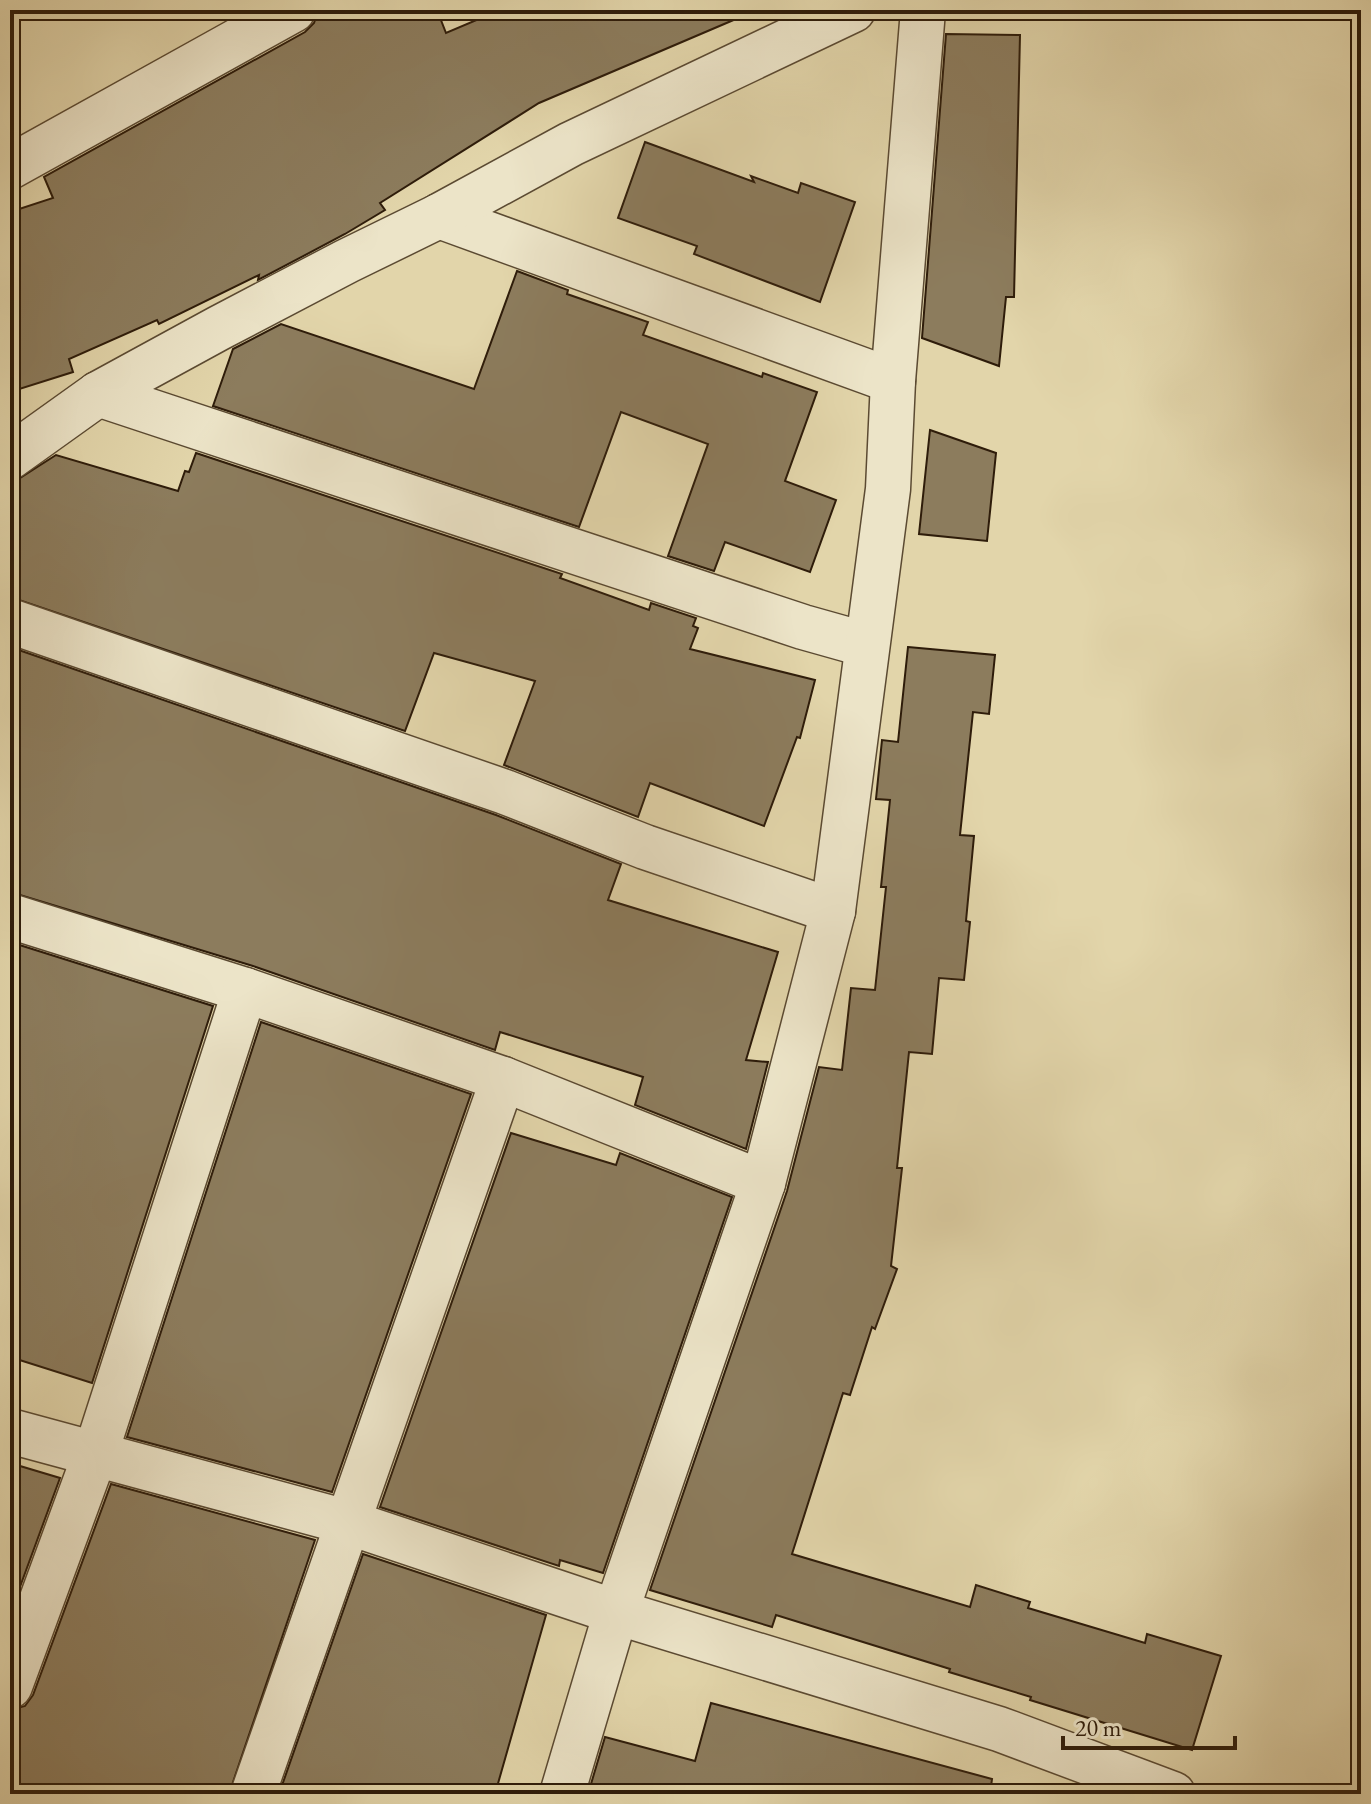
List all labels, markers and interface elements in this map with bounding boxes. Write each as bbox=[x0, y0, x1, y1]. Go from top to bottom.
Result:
scale bar bbox=[1063, 1700, 1235, 1750]
text: 20 m bbox=[1075, 1712, 1122, 1743]

